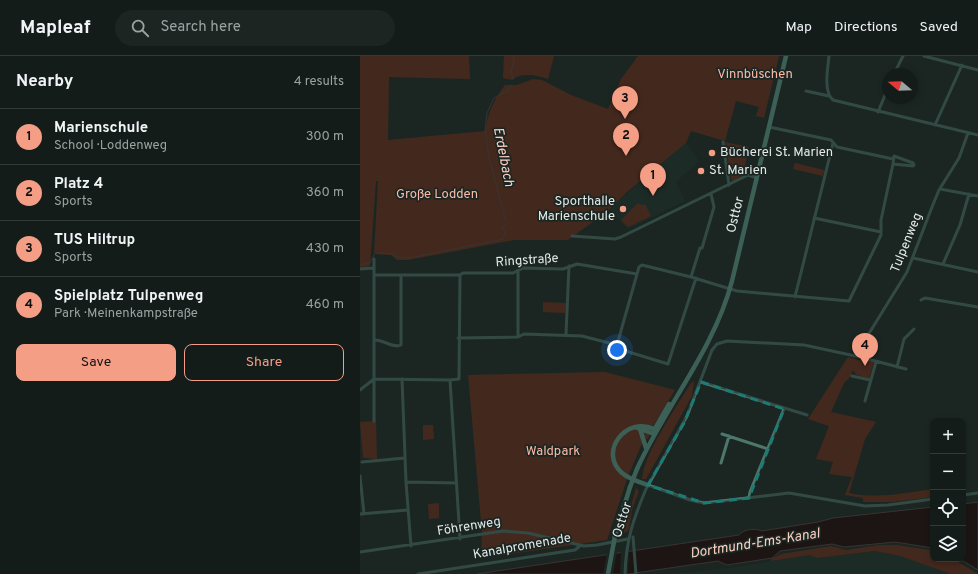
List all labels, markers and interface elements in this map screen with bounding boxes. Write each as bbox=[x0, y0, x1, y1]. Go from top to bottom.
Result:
search box bbox=[115, 10, 395, 46]
text: Mapleaf bbox=[20, 16, 91, 40]
icon: search bbox=[129, 17, 151, 39]
text: Search here bbox=[161, 18, 241, 37]
text: Map bbox=[786, 19, 812, 36]
text: Directions bbox=[834, 19, 898, 36]
text: Saved bbox=[920, 19, 958, 36]
park label: Vinnbüschen bbox=[717, 67, 793, 83]
north arrow bbox=[882, 68, 918, 104]
text: Nearby bbox=[16, 71, 73, 93]
text: 4 results bbox=[294, 74, 344, 90]
pin: 3 bbox=[612, 86, 638, 119]
text: Marienschule bbox=[54, 119, 148, 138]
pin: 2 bbox=[613, 123, 639, 156]
water label: Erdelbach bbox=[489, 126, 517, 189]
text: 1 bbox=[26, 129, 32, 145]
text: 300 m bbox=[306, 129, 344, 145]
text: School · Loddenweg bbox=[54, 138, 167, 154]
place label: Bücherei St. Marien bbox=[720, 145, 833, 161]
marker: Bücherei St. Marien bbox=[707, 148, 717, 158]
pin: 1 bbox=[640, 163, 666, 196]
place label: St. Marien bbox=[709, 163, 767, 179]
marker: St. Marien bbox=[696, 166, 706, 176]
text: Platz 4 bbox=[54, 175, 103, 194]
text: 2 bbox=[25, 185, 33, 201]
text: 360 m bbox=[306, 185, 344, 201]
park label: Große Lodden bbox=[396, 187, 478, 203]
text: Sports bbox=[54, 194, 93, 210]
place label: Sporthalle Marienschule bbox=[538, 194, 615, 225]
street label: Osttor bbox=[724, 195, 748, 235]
marker: Sporthalle Marienschule bbox=[618, 204, 628, 214]
street label: Tulpenweg bbox=[888, 211, 926, 275]
text: TUS Hiltrup bbox=[54, 231, 135, 250]
text: 3 bbox=[25, 241, 33, 257]
text: 430 m bbox=[306, 241, 344, 257]
text: Sports bbox=[54, 250, 93, 266]
street label: Ringstraße bbox=[495, 251, 559, 271]
text: Spielplatz Tulpenweg bbox=[54, 287, 203, 306]
text: 4 bbox=[25, 297, 33, 313]
text: 460 m bbox=[306, 297, 344, 313]
text: Park · Meinenkampstraße bbox=[54, 306, 198, 322]
pin: 4 bbox=[852, 333, 878, 366]
your location bbox=[607, 340, 627, 360]
button: Save bbox=[16, 344, 176, 381]
button: Share bbox=[184, 344, 344, 381]
map controls bbox=[930, 418, 966, 562]
button: + bbox=[930, 418, 966, 454]
park label: Waldpark bbox=[526, 444, 580, 460]
button: − bbox=[930, 454, 966, 490]
button: locate bbox=[930, 490, 966, 526]
street label: Osttor bbox=[610, 500, 636, 540]
street label: Föhrenweg bbox=[436, 514, 502, 540]
water label: Dortmund-Ems-Kanal bbox=[689, 525, 822, 563]
button: layers bbox=[930, 526, 966, 562]
street label: Kanalpromenade bbox=[472, 531, 572, 563]

